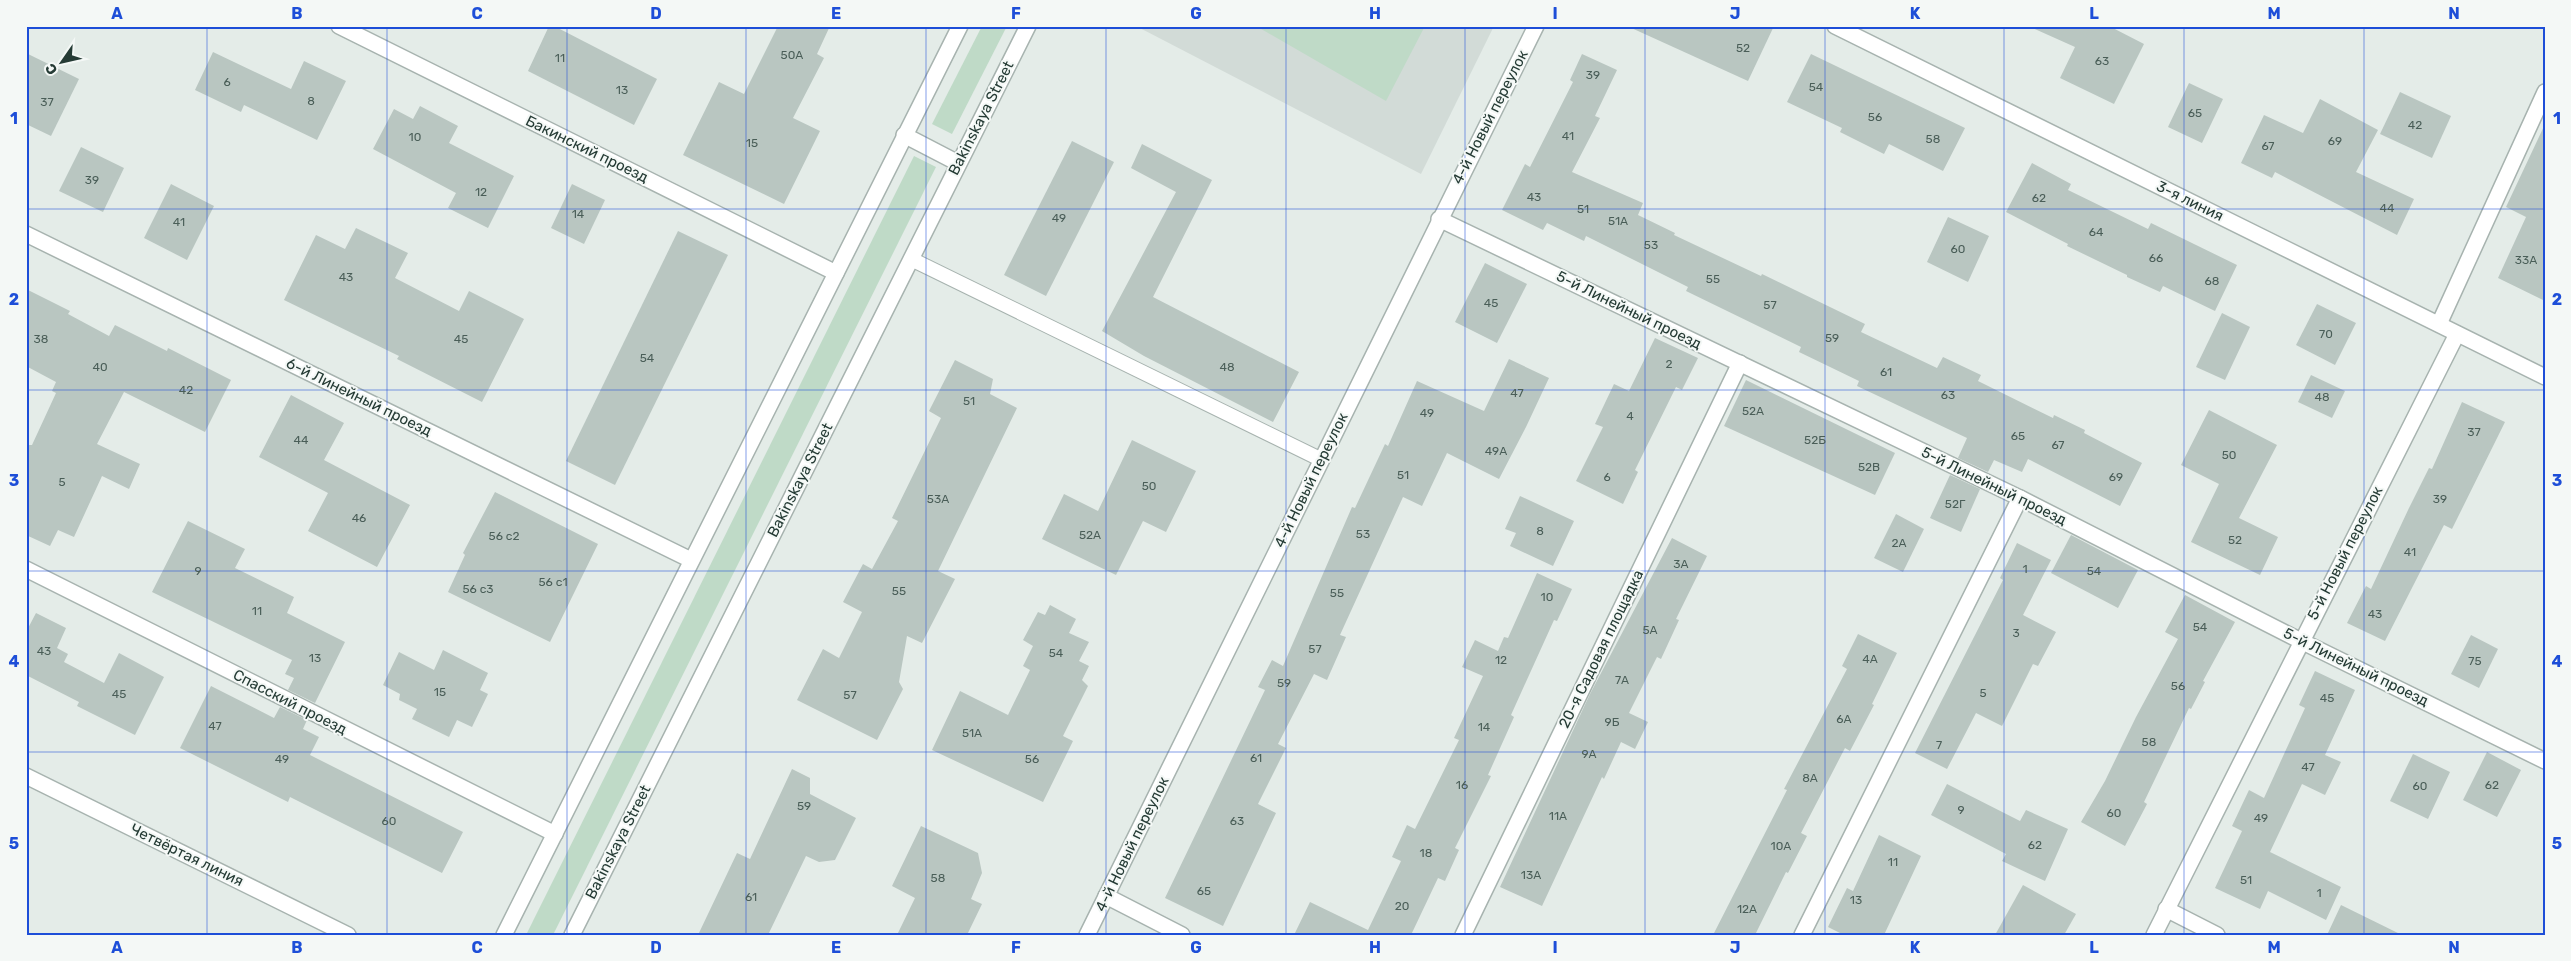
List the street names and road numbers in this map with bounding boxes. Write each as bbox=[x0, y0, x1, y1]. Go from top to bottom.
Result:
street label: 4-й Новый переулок bbox=[1448, 47, 1532, 187]
street label: Bakinskaya Street bbox=[945, 58, 1018, 178]
street label: Бакинский проезд bbox=[523, 112, 651, 186]
street label: 3-я линия bbox=[2154, 177, 2226, 225]
street label: 5-й Линейный проезд bbox=[1553, 267, 1705, 353]
street label: 6-й Линейный проезд bbox=[283, 354, 435, 440]
street label: 4-й Новый переулок bbox=[1270, 410, 1352, 550]
street label: Bakinskaya Street bbox=[764, 420, 837, 540]
street label: 5-й Линейный проезд bbox=[1918, 443, 2070, 529]
street label: 5-й Новый переулок bbox=[2303, 483, 2387, 623]
street label: 20-я Садовая площадка bbox=[1555, 567, 1647, 731]
street label: 5-й Линейный проезд bbox=[2280, 624, 2432, 710]
street label: Спасский проезд bbox=[230, 666, 350, 738]
street label: 4-й Новый переулок bbox=[1091, 774, 1173, 914]
street label: Bakinskaya Street bbox=[582, 782, 655, 902]
street label: Четвёртая линия bbox=[127, 820, 247, 890]

